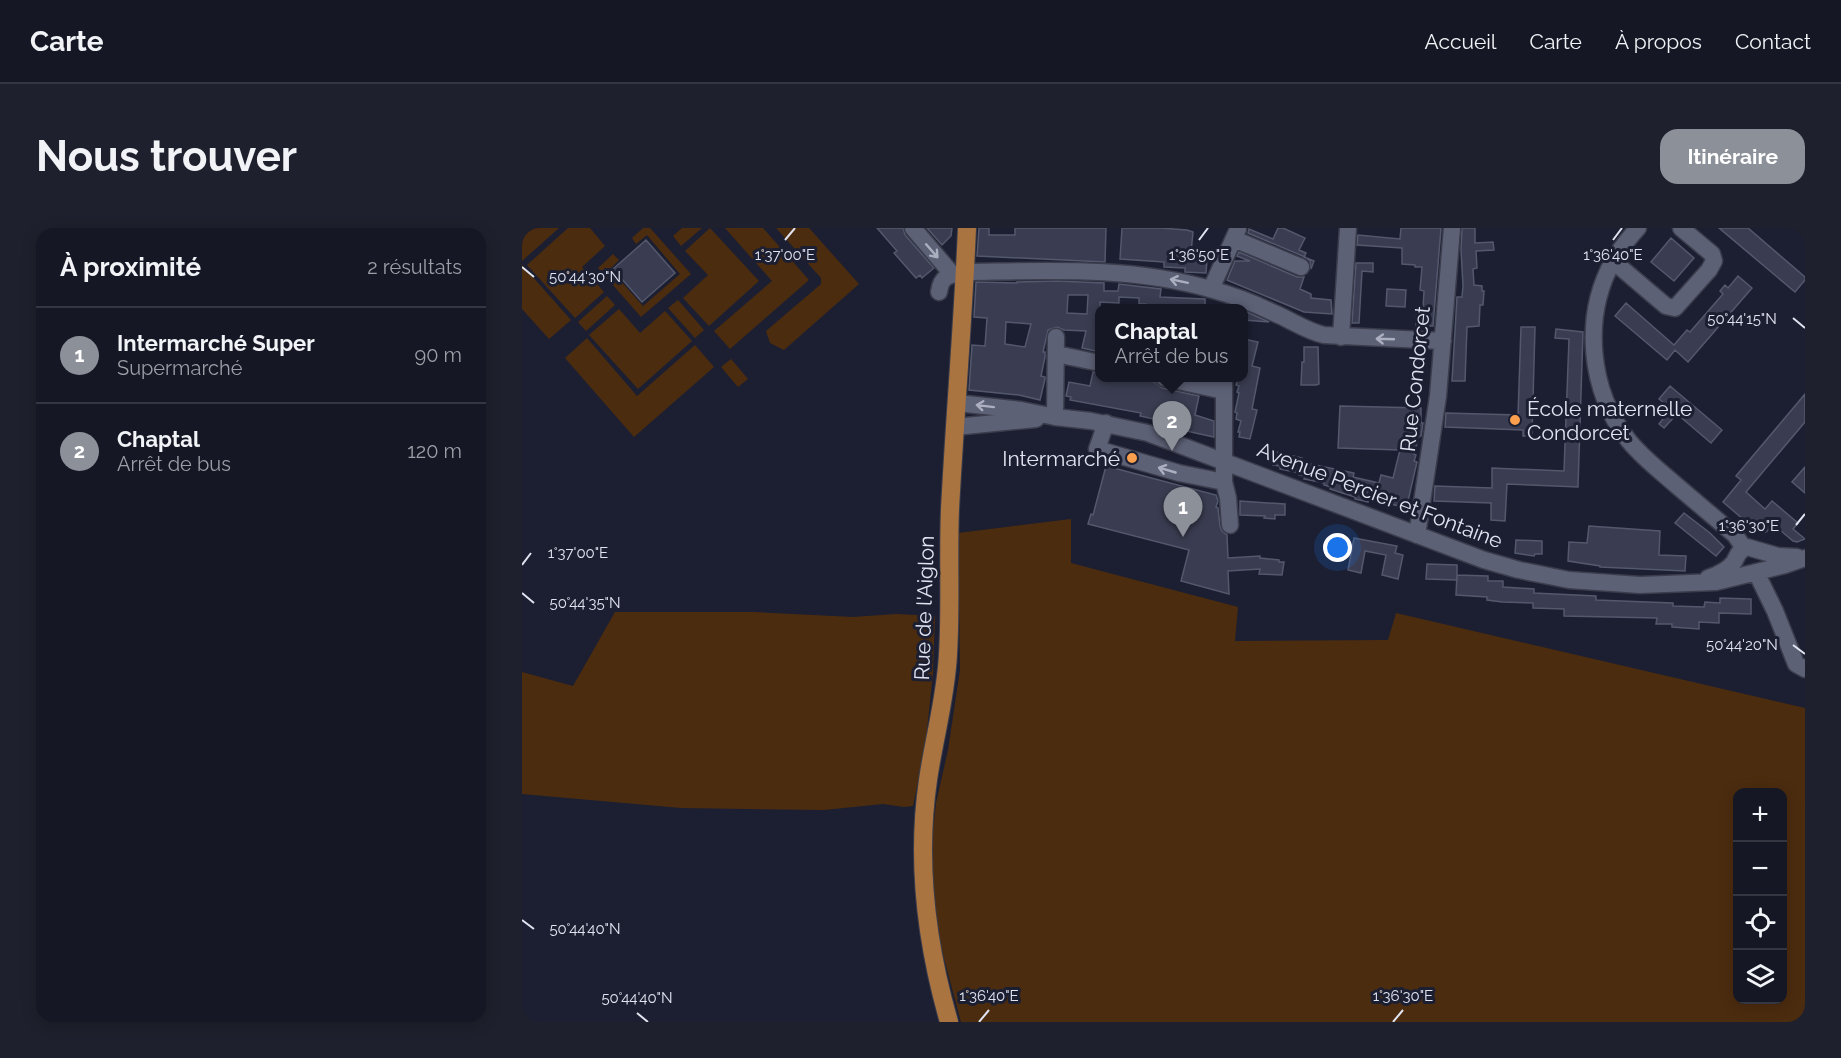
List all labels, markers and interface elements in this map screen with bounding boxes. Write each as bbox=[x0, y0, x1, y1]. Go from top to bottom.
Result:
text: Carte bbox=[30, 25, 103, 58]
text: Accueil bbox=[1425, 29, 1497, 54]
text: Carte bbox=[1530, 29, 1582, 54]
text: À propos bbox=[1615, 29, 1702, 54]
text: Contact bbox=[1735, 29, 1811, 54]
button: Itinéraire bbox=[1660, 129, 1805, 184]
text: Nous trouver bbox=[36, 132, 297, 181]
one-way arrow bbox=[925, 243, 939, 258]
text: 1°37'00"E bbox=[755, 246, 815, 264]
text: 1°36'50"E bbox=[1169, 246, 1229, 264]
text: 1°36'40"E bbox=[1583, 246, 1643, 264]
text: À proximité bbox=[60, 252, 201, 282]
text: 2 résultats bbox=[367, 255, 462, 279]
text: 50°44'30"N bbox=[549, 268, 621, 286]
one-way arrow bbox=[1170, 275, 1190, 286]
popup bbox=[1095, 304, 1248, 382]
street label: Rue Condorcet bbox=[1395, 305, 1435, 453]
text: 50°44'15"N bbox=[1707, 310, 1777, 328]
text: Chaptal bbox=[1115, 318, 1197, 344]
text: Intermarché Super bbox=[117, 330, 315, 356]
one-way arrow bbox=[1375, 333, 1395, 345]
text: 1 bbox=[75, 343, 84, 367]
text: 90 m bbox=[415, 343, 462, 367]
text: Arrêt de bus bbox=[1115, 344, 1228, 368]
text: Supermarché bbox=[117, 356, 242, 380]
place label: École maternelle Condorcet bbox=[1527, 396, 1692, 445]
one-way arrow bbox=[976, 400, 996, 411]
pin: 2 bbox=[1152, 402, 1192, 451]
marker: École maternelle Condorcet bbox=[1508, 413, 1522, 427]
text: Chaptal bbox=[117, 426, 200, 452]
street label: Avenue Percier et Fontaine bbox=[1254, 437, 1506, 553]
text: 2 bbox=[74, 439, 85, 463]
text: 120 m bbox=[407, 439, 462, 463]
place label: Intermarché bbox=[1002, 446, 1120, 471]
marker: Intermarché bbox=[1125, 451, 1139, 465]
text: Arrêt de bus bbox=[117, 452, 231, 476]
one-way arrow bbox=[1158, 464, 1177, 475]
pin: 1 bbox=[1164, 488, 1202, 537]
text: 1°36'30"E bbox=[1719, 517, 1779, 535]
your location bbox=[1323, 533, 1352, 562]
street label: Rue de l'Aiglon bbox=[909, 535, 939, 681]
text: 1°37'00"E bbox=[548, 544, 608, 562]
text: 50°44'35"N bbox=[549, 594, 621, 612]
text: 50°44'20"N bbox=[1706, 636, 1778, 654]
map controls bbox=[1733, 788, 1787, 1004]
button: + bbox=[1733, 788, 1787, 842]
button: − bbox=[1733, 842, 1787, 896]
button: locate bbox=[1733, 896, 1787, 950]
text: 50°44'40"N bbox=[549, 920, 621, 938]
button: layers bbox=[1733, 950, 1787, 1004]
text: 1°36'40"E bbox=[959, 987, 1019, 1005]
text: 1°36'30"E bbox=[1373, 987, 1433, 1005]
text: 50°44'40"N bbox=[601, 989, 673, 1007]

